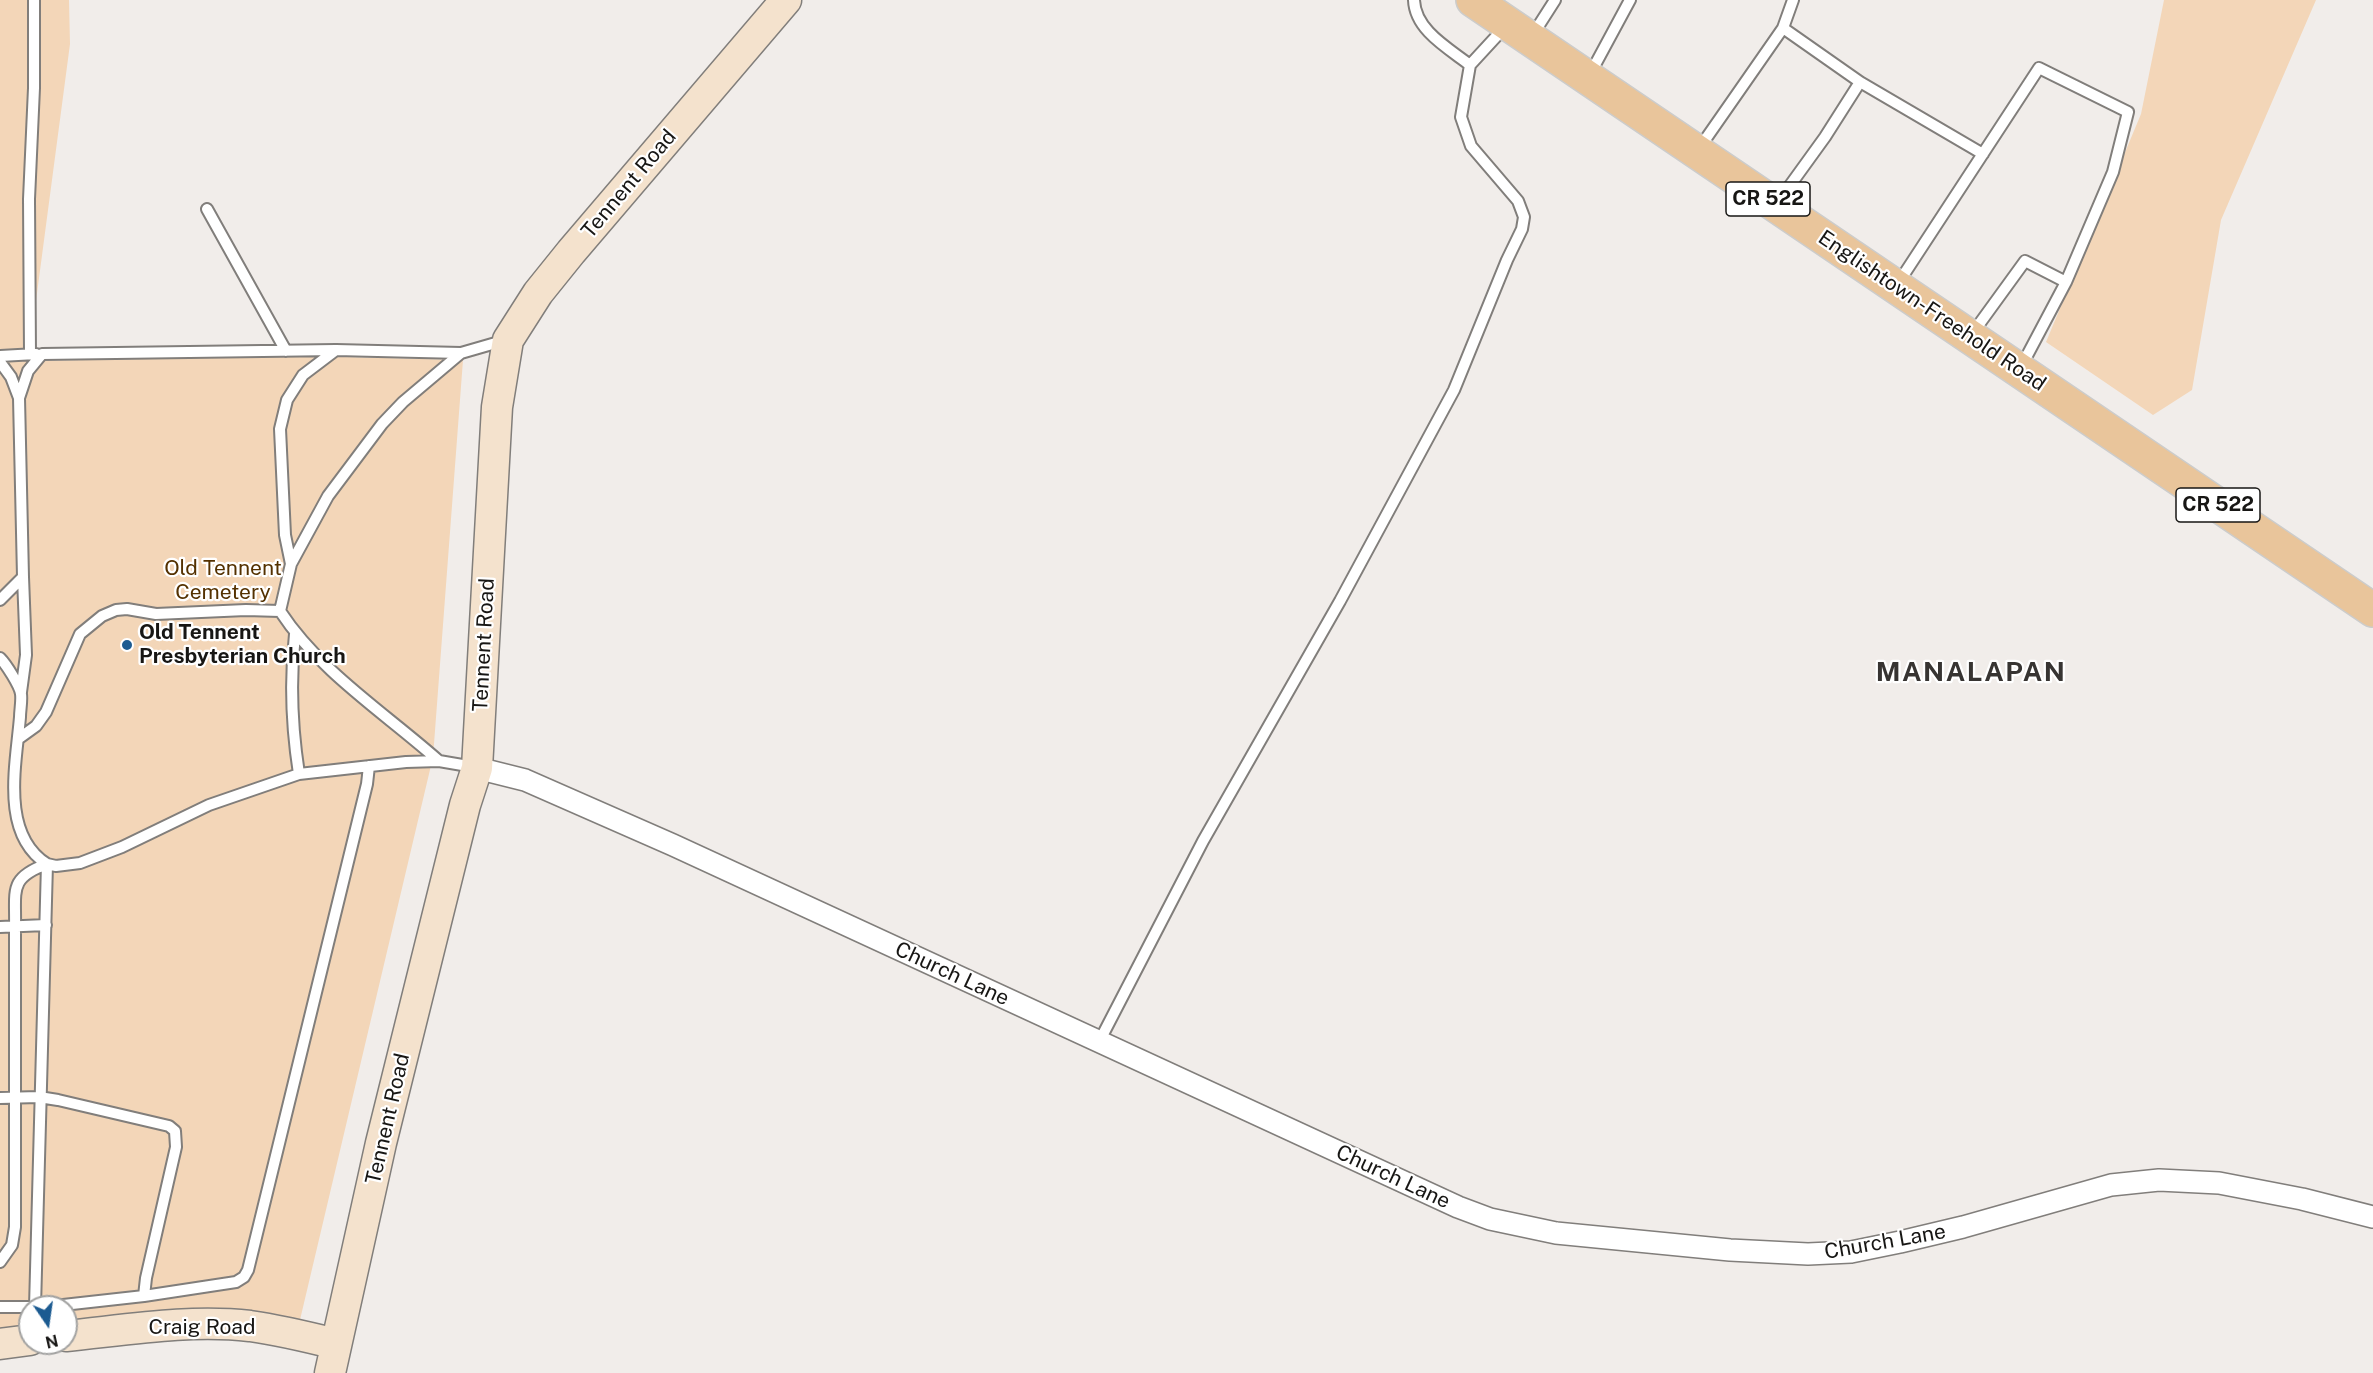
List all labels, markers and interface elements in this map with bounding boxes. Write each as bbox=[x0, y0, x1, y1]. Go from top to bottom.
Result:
street label: Tennent Road bbox=[576, 125, 682, 243]
road number: CR 522 bbox=[1726, 182, 1810, 216]
street label: Englishtown-Freehold Road bbox=[1813, 225, 2051, 397]
road number: CR 522 bbox=[2176, 488, 2260, 522]
park label: Old Tennent Cemetery bbox=[164, 556, 282, 606]
street label: Tennent Road bbox=[468, 578, 500, 712]
place label: Old Tennent Presbyterian Church bbox=[139, 620, 346, 670]
marker: Old Tennent Presbyterian Church bbox=[120, 638, 134, 652]
district label: MANALAPAN bbox=[1876, 657, 2066, 689]
street label: Church Lane bbox=[891, 937, 1013, 1011]
street label: Tennent Road bbox=[361, 1051, 415, 1187]
street label: Church Lane bbox=[1332, 1140, 1454, 1214]
street label: Church Lane bbox=[1822, 1219, 1948, 1265]
north arrow bbox=[18, 1295, 78, 1355]
street label: Craig Road bbox=[149, 1315, 255, 1341]
text: N bbox=[43, 1330, 60, 1352]

